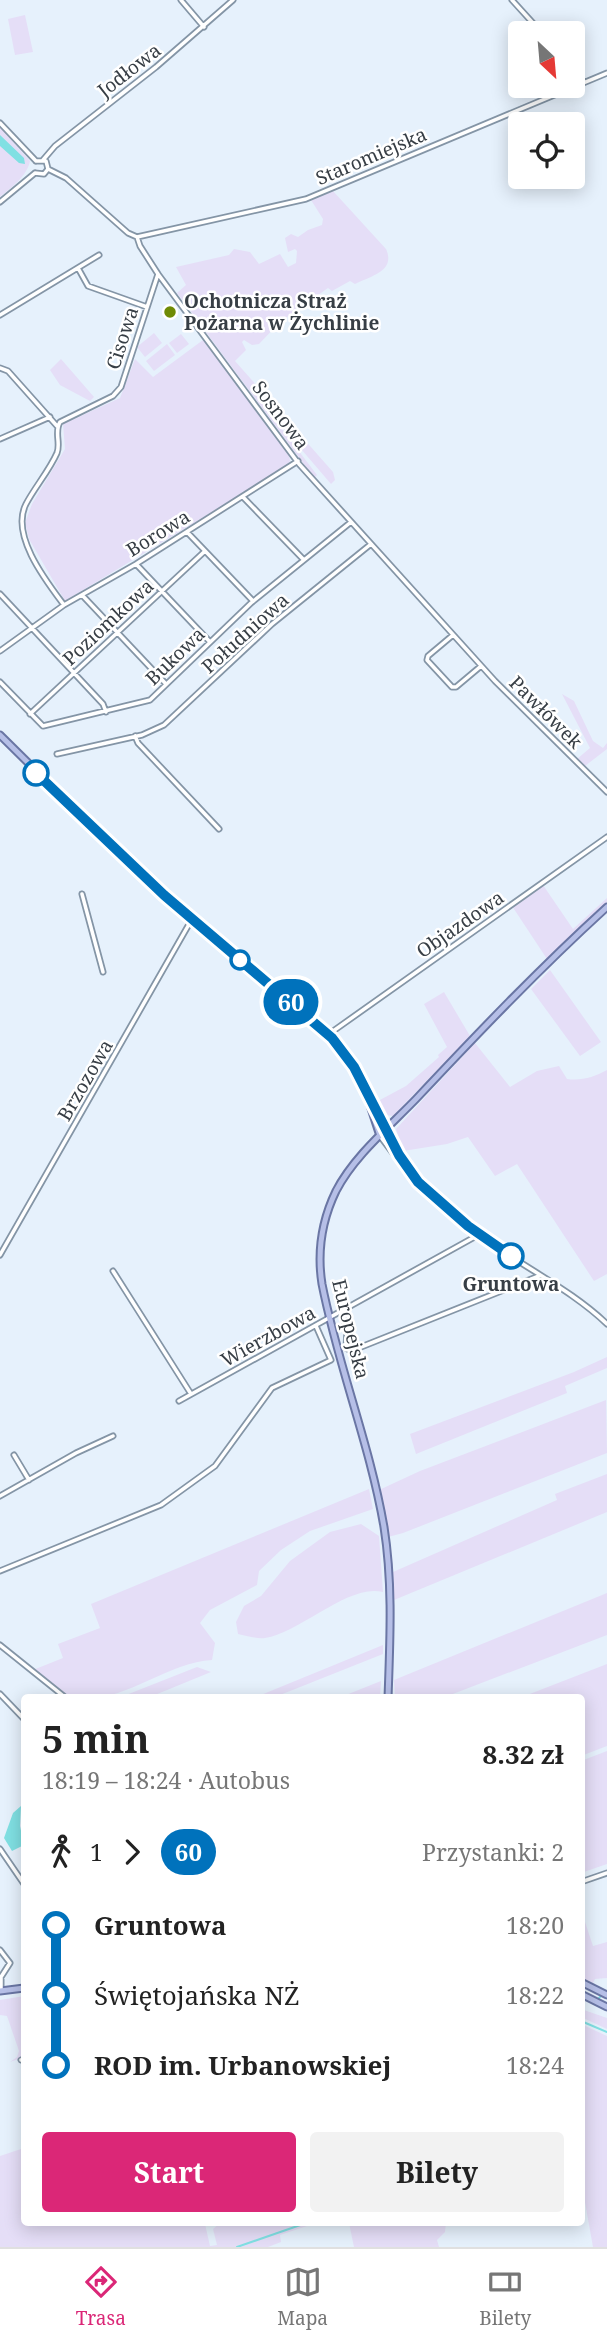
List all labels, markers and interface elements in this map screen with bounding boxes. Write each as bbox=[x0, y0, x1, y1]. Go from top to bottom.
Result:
north arrow bbox=[508, 21, 584, 98]
map controls bbox=[508, 21, 585, 189]
street label: Jodłowa bbox=[91, 37, 166, 104]
button: locate bbox=[508, 112, 585, 189]
street label: Staromiejska bbox=[312, 121, 430, 191]
place label: Ochotnicza Straż Pożarna w Żychlinie bbox=[184, 288, 379, 336]
street label: Cisowa bbox=[100, 303, 144, 373]
marker: Ochotnicza Straż Pożarna w Żychlinie bbox=[162, 304, 178, 320]
street label: Sosnowa bbox=[246, 375, 316, 455]
street label: Borowa bbox=[121, 503, 195, 563]
street label: Poziomkowa bbox=[57, 573, 159, 671]
street label: Południowa bbox=[196, 587, 294, 679]
street label: Bukowa bbox=[140, 621, 210, 691]
street label: Pawłówek bbox=[504, 670, 589, 755]
unlabelled marker bbox=[23, 760, 49, 786]
street label: Objazdowa bbox=[411, 884, 509, 964]
unlabelled marker bbox=[230, 950, 250, 970]
line badge: 60 bbox=[260, 979, 322, 1025]
text: 60 bbox=[277, 985, 305, 1018]
street label: Brzozowa bbox=[51, 1035, 119, 1125]
marker: Gruntowa bbox=[498, 1243, 524, 1269]
place label: Gruntowa bbox=[463, 1271, 559, 1297]
street label: Europejska bbox=[326, 1276, 376, 1382]
street label: Wierzbowa bbox=[216, 1299, 320, 1373]
text: 5 min bbox=[42, 1712, 150, 1764]
text: 8.32 zł bbox=[483, 1736, 564, 1772]
text: 18:19 – 18:24 · Autobus bbox=[42, 1764, 290, 1796]
icon: walk bbox=[42, 1833, 80, 1871]
icon: forward bbox=[113, 1833, 151, 1871]
text: 60 bbox=[175, 1835, 202, 1868]
text: 1 bbox=[90, 1836, 103, 1868]
text: Przystanki: 2 bbox=[422, 1836, 564, 1868]
text: Gruntowa bbox=[94, 1907, 227, 1943]
text: 18:20 bbox=[506, 1909, 564, 1941]
text: Świętojańska NŻ bbox=[94, 1977, 299, 2013]
text: 18:22 bbox=[506, 1979, 564, 2011]
text: ROD im. Urbanowskiej bbox=[94, 2047, 391, 2083]
text: 18:24 bbox=[506, 2049, 564, 2081]
button: Start bbox=[42, 2132, 296, 2212]
button: Bilety bbox=[310, 2132, 564, 2212]
tab: Trasa bbox=[76, 2263, 126, 2331]
tab: Mapa bbox=[277, 2263, 328, 2331]
tab: Bilety bbox=[479, 2263, 531, 2331]

